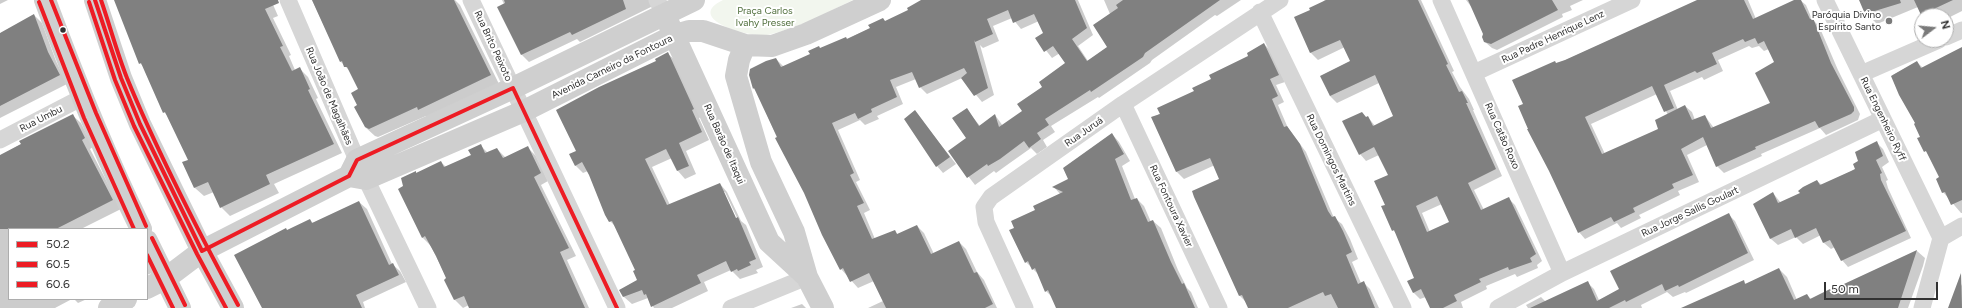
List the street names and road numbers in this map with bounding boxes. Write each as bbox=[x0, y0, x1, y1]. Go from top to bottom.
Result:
street label: Rua Padre Henrique Lenz bbox=[1500, 8, 1606, 66]
street label: Rua Brito Peixoto bbox=[471, 9, 515, 83]
street label: Avenida Carneiro da Fontoura bbox=[550, 32, 674, 102]
street label: Rua João de Magalhães bbox=[303, 45, 355, 147]
street label: Rua Engenheiro Ryff bbox=[1858, 75, 1908, 163]
street label: Rua Catão Roxo bbox=[1482, 101, 1522, 171]
street label: Rua Barão de Itaqui bbox=[701, 102, 747, 186]
street label: Rua Umbu bbox=[18, 103, 64, 135]
street label: Rua Domingos Martins bbox=[1304, 112, 1358, 208]
street label: Rua Juruá bbox=[1062, 114, 1106, 150]
street label: Rua Fontoura Xavier bbox=[1147, 163, 1195, 249]
street label: Rua Jorge Sallis Goulart bbox=[1639, 184, 1741, 240]

